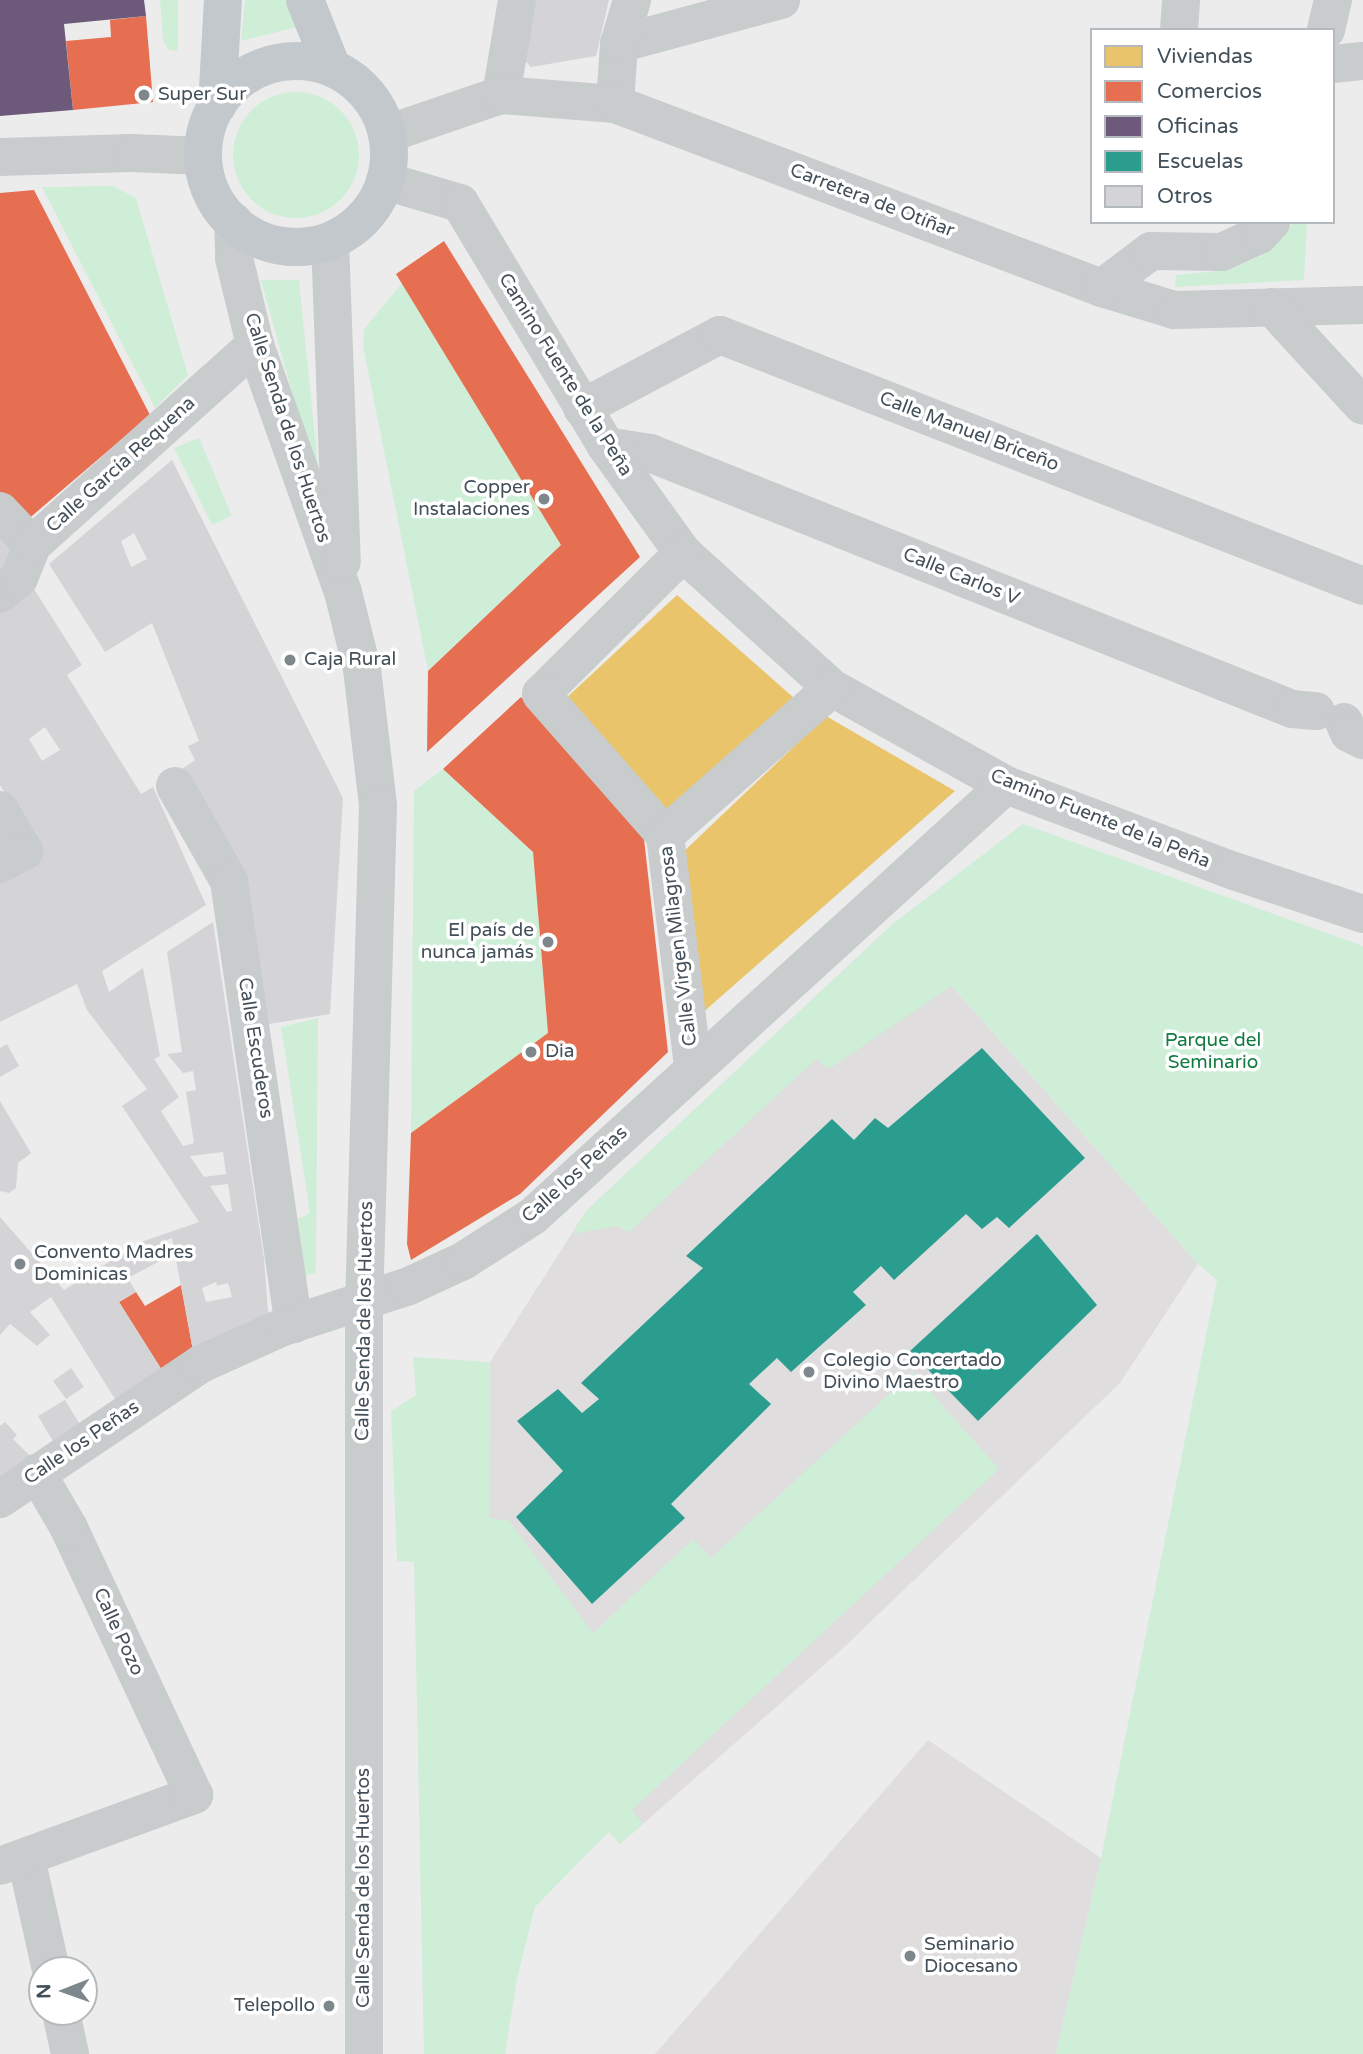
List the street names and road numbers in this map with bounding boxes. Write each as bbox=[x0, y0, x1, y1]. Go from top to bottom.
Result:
street label: Carretera de Otíñar bbox=[787, 159, 957, 243]
street label: Camino Fuente de la Peña bbox=[493, 269, 637, 481]
street label: Calle Senda de los Huertos bbox=[239, 310, 335, 546]
street label: Calle Manuel Briceño bbox=[876, 387, 1062, 477]
street label: Calle García Requena bbox=[42, 392, 200, 538]
street label: Calle Carlos V bbox=[899, 543, 1023, 611]
street label: Camino Fuente de la Peña bbox=[987, 764, 1213, 874]
street label: Calle Virgen Milagrosa bbox=[655, 845, 703, 1047]
street label: Calle Escuderos bbox=[233, 976, 277, 1120]
street label: Calle los Peñas bbox=[518, 1122, 632, 1228]
street label: Calle Senda de los Huertos bbox=[352, 1201, 378, 1441]
street label: Calle los Peñas bbox=[20, 1396, 144, 1490]
street label: Calle Pozo bbox=[88, 1585, 148, 1679]
street label: Calle Senda de los Huertos bbox=[353, 1768, 375, 2008]

